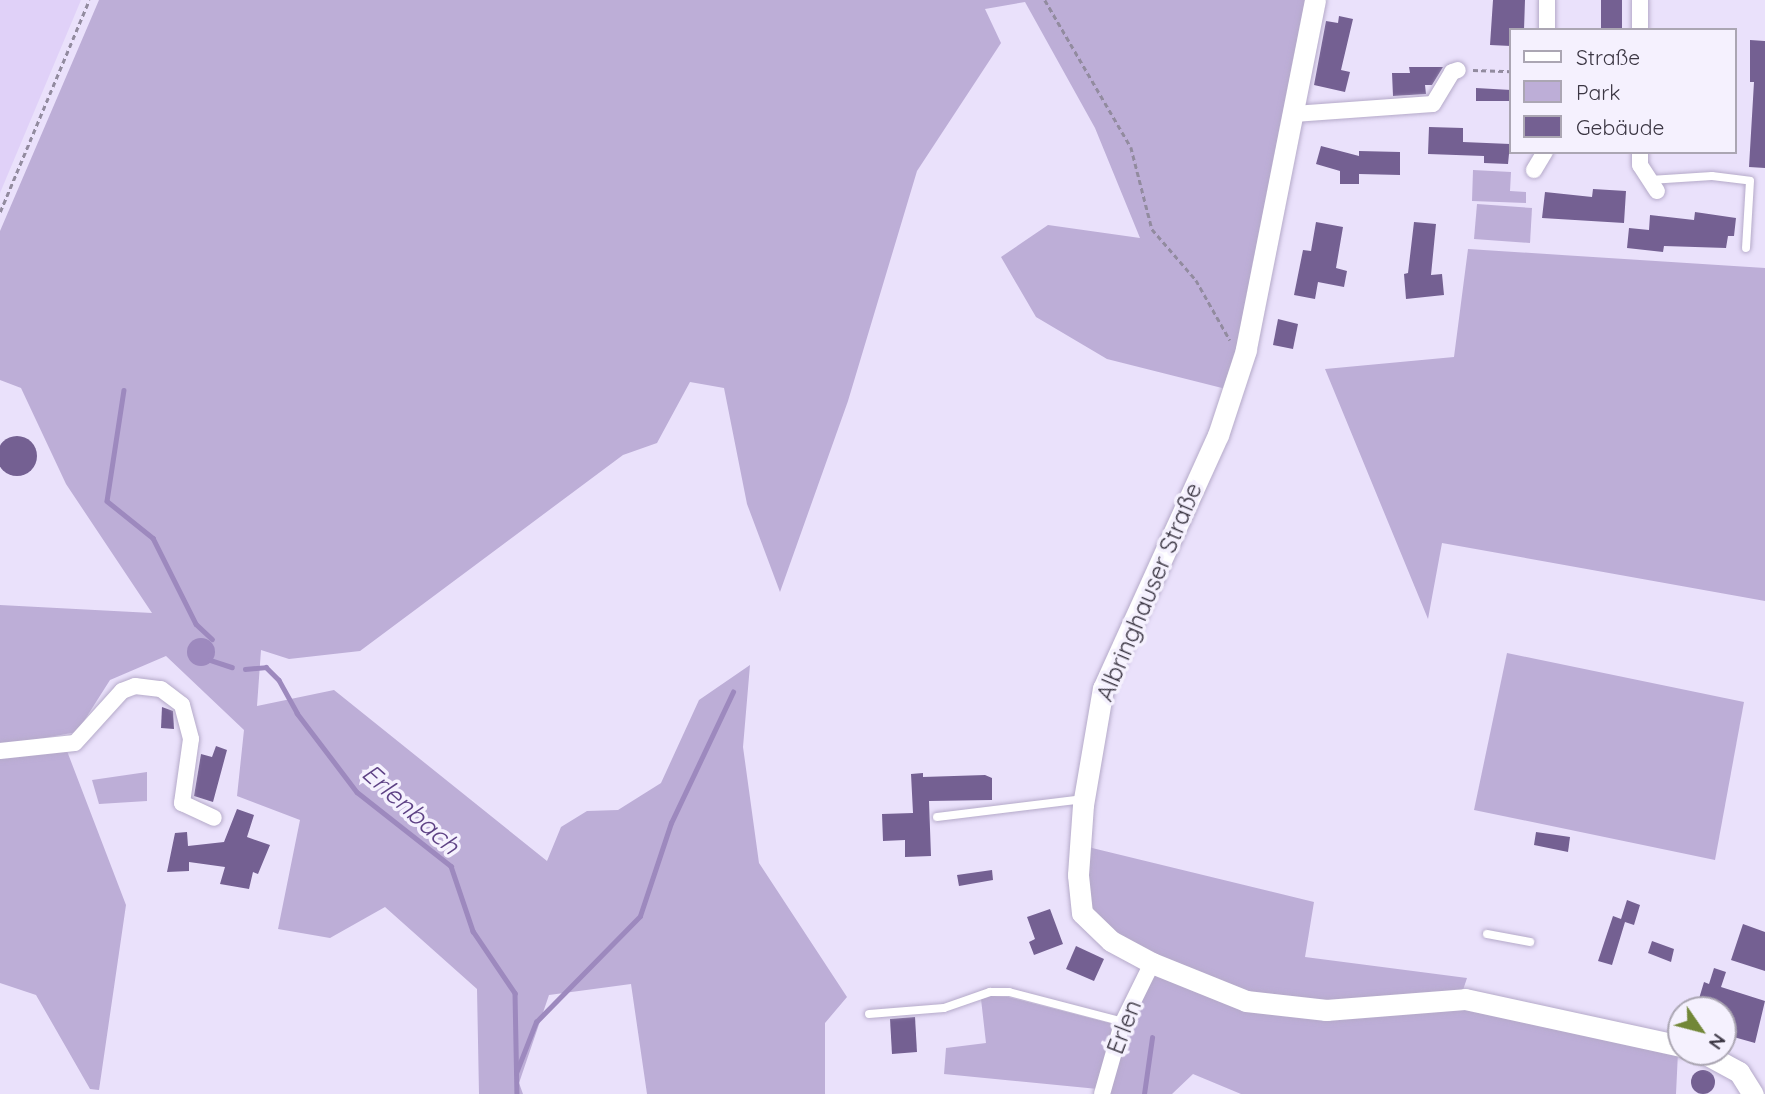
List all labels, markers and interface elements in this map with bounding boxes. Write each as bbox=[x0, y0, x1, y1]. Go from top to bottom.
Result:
legend bbox=[1510, 28, 1737, 154]
text: Straße bbox=[1576, 44, 1640, 70]
text: Park bbox=[1576, 79, 1620, 105]
text: Gebäude bbox=[1576, 114, 1664, 140]
street label: Albringhauser Straße bbox=[1090, 479, 1208, 705]
water label: Erlenbach bbox=[356, 757, 466, 861]
street label: Erlen bbox=[1101, 996, 1147, 1058]
north arrow bbox=[1667, 996, 1737, 1066]
text: N bbox=[1704, 1029, 1731, 1055]

